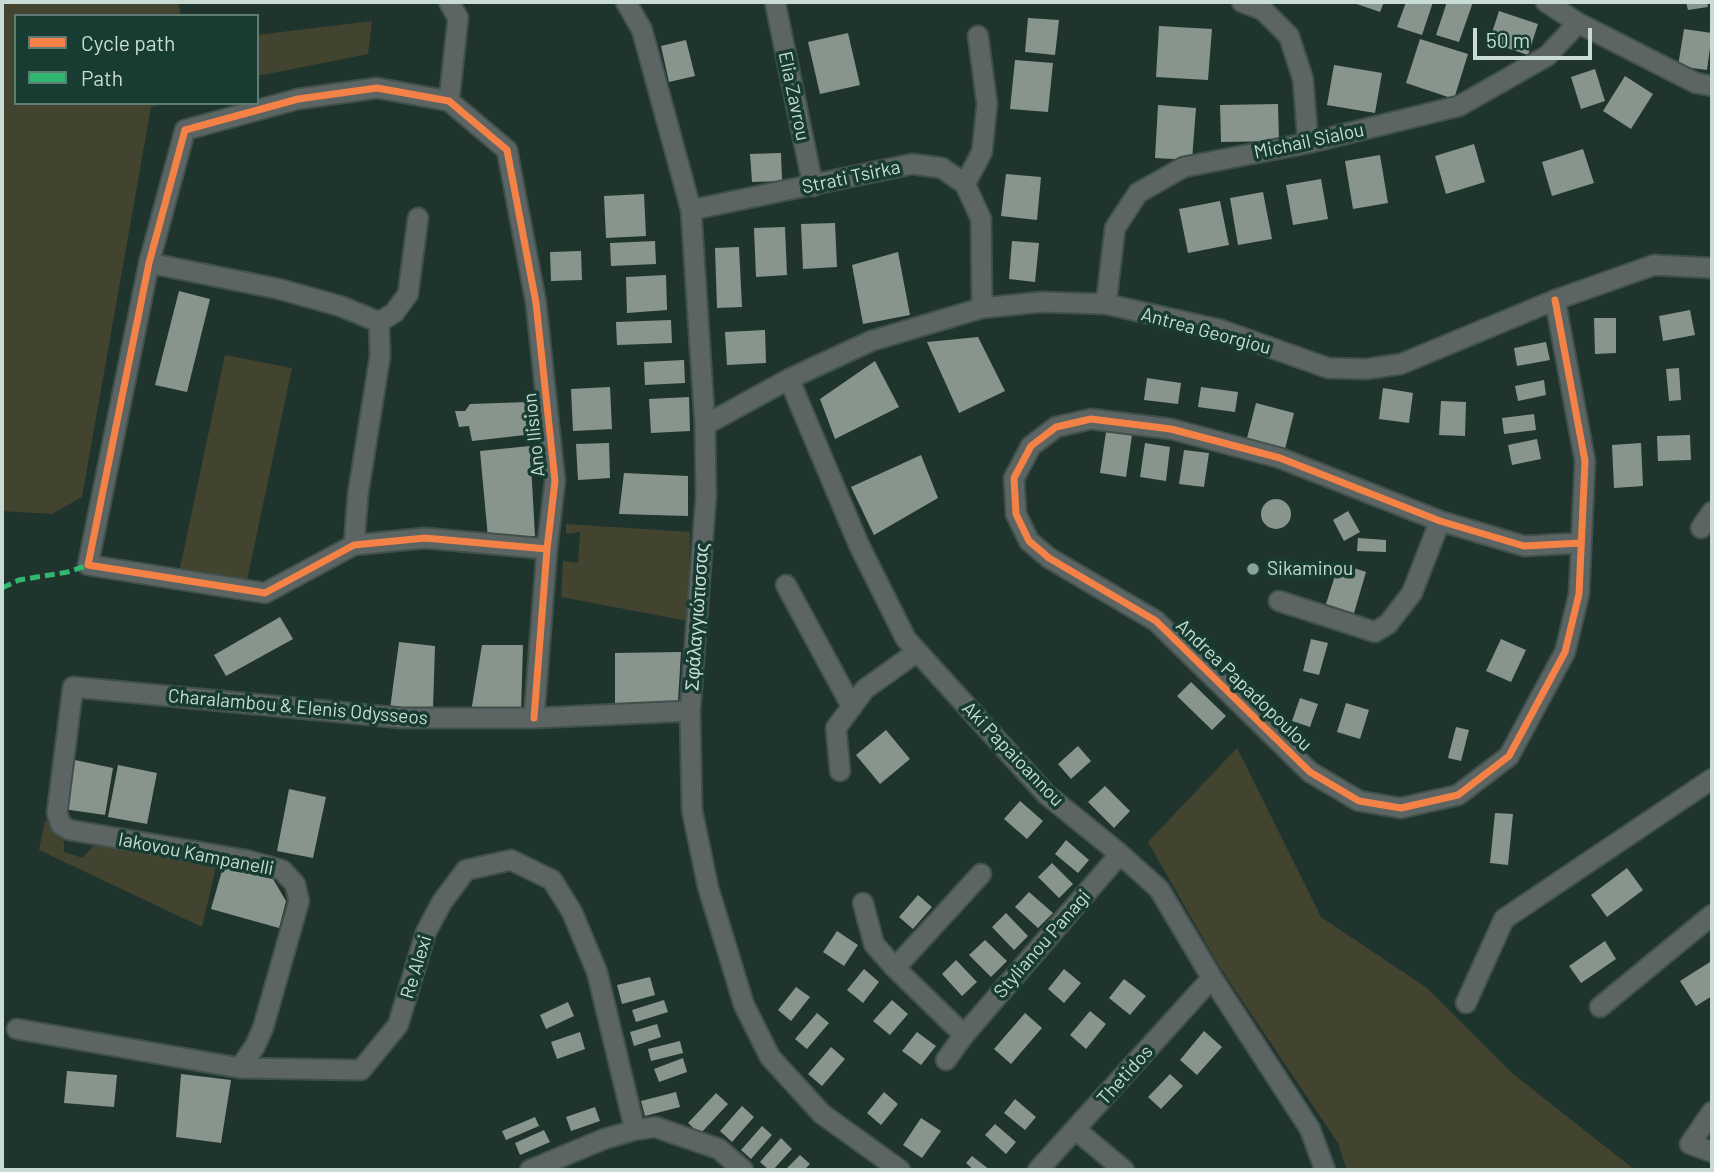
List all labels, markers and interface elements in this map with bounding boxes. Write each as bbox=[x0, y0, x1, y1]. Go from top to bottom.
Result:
legend bbox=[14, 14, 259, 105]
scale bar bbox=[1476, 14, 1595, 58]
text: 50 m bbox=[1486, 27, 1530, 52]
text: Cycle path bbox=[81, 30, 175, 55]
street label: Elia Zavrou bbox=[773, 49, 815, 143]
text: Path bbox=[81, 65, 123, 90]
street label: Michail Sialou bbox=[1252, 118, 1366, 164]
street label: Strati Tsirka bbox=[800, 155, 902, 199]
street label: Antrea Georgiou bbox=[1139, 303, 1273, 359]
street label: Ano Ilision bbox=[518, 392, 550, 478]
street label: Σφάλαγγιώτισσας bbox=[680, 542, 714, 692]
place label: Sikaminou bbox=[1267, 558, 1353, 580]
marker: Sikaminou bbox=[1245, 561, 1261, 577]
street label: Andrea Papadopoulou bbox=[1171, 614, 1317, 756]
street label: Charalambou & Elenis Odysseos bbox=[167, 684, 429, 730]
street label: Aki Papaioannou bbox=[957, 697, 1069, 811]
street label: Iakovou Kampanelli bbox=[116, 828, 276, 880]
street label: Stylianou Panagi bbox=[989, 885, 1095, 1003]
street label: Re Alexi bbox=[396, 933, 436, 1001]
street label: Thetidos bbox=[1092, 1040, 1158, 1110]

